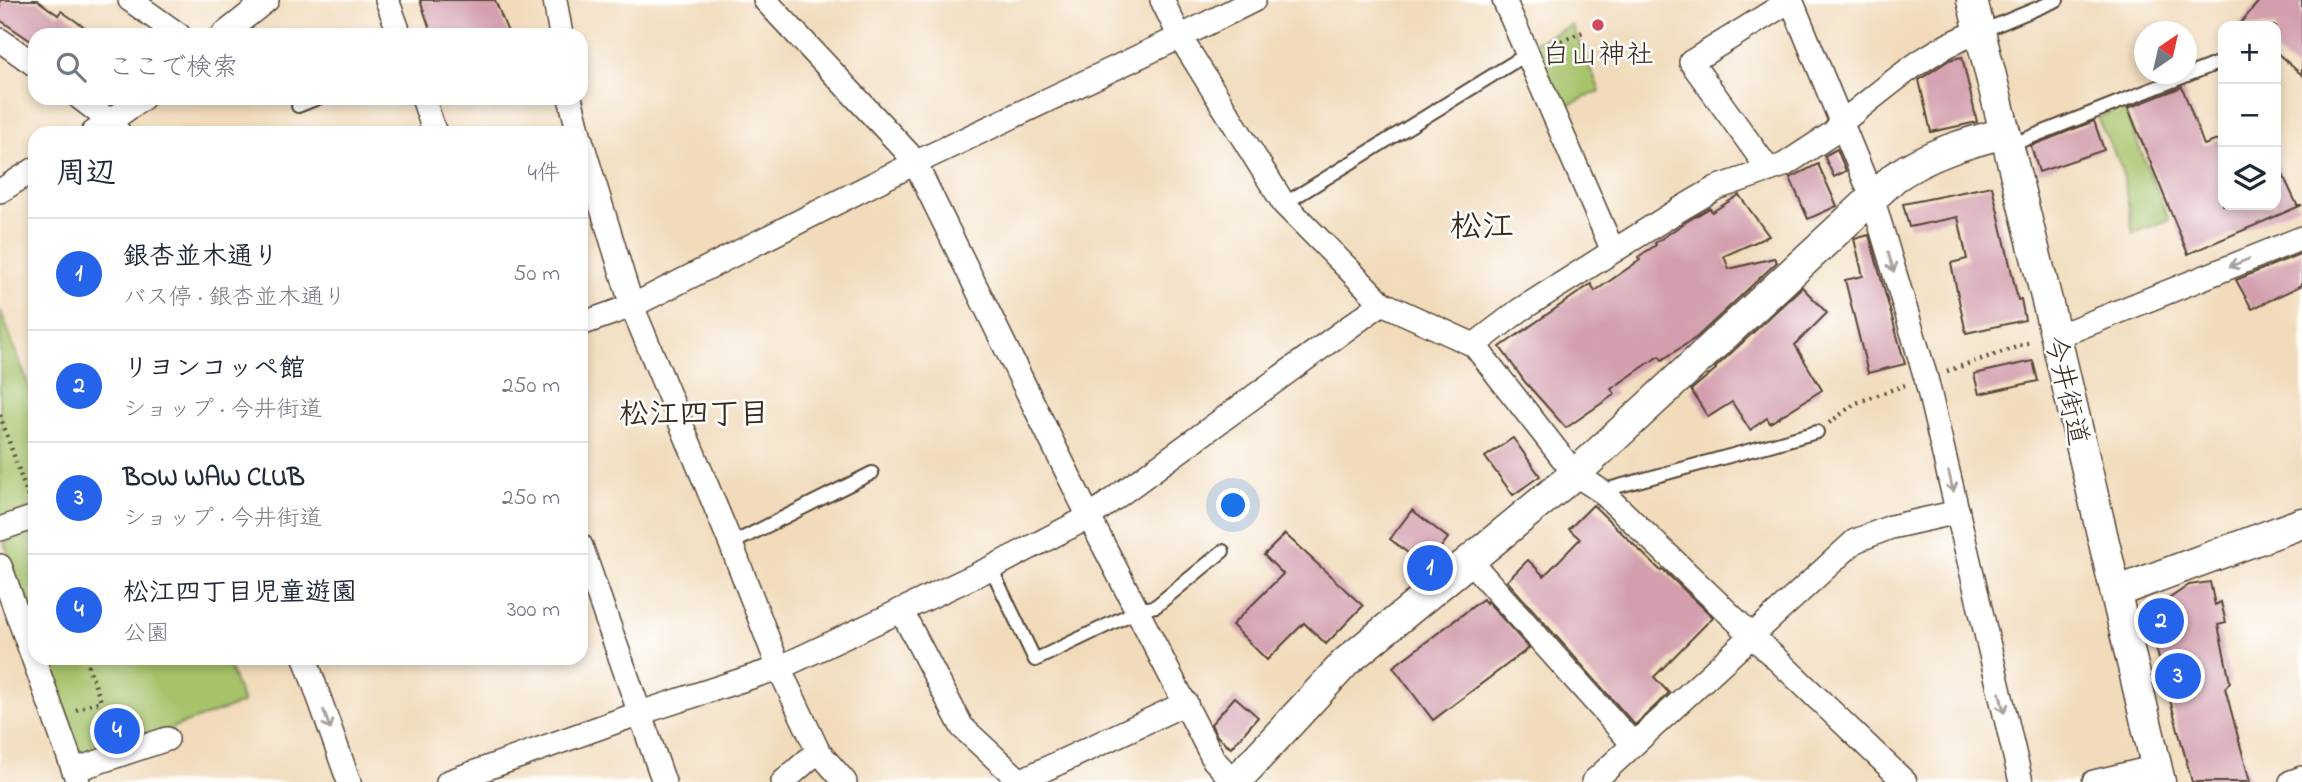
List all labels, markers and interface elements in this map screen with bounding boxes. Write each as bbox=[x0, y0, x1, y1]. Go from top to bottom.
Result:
marker: 白山神社 bbox=[1590, 17, 1606, 33]
north arrow bbox=[2134, 21, 2197, 84]
map controls bbox=[2218, 21, 2281, 210]
button: + bbox=[2218, 21, 2281, 84]
search box bbox=[28, 28, 588, 105]
place label: 白山神社 bbox=[1542, 36, 1654, 77]
icon: search bbox=[52, 48, 90, 86]
text: ここで検索 bbox=[108, 50, 238, 88]
button: − bbox=[2218, 84, 2281, 147]
button: layers bbox=[2218, 147, 2281, 210]
text: 周辺 bbox=[56, 153, 116, 197]
text: 4件 bbox=[528, 158, 560, 191]
district label: 松江 bbox=[1450, 205, 1514, 252]
text: 銀杏並木通り bbox=[123, 239, 279, 277]
one-way arrow bbox=[1886, 251, 1899, 273]
one-way arrow bbox=[2228, 257, 2250, 270]
text: 1 bbox=[75, 258, 83, 291]
text: 50 m bbox=[513, 258, 560, 291]
text: バス停 · 銀杏並木通り bbox=[123, 282, 346, 315]
street label: 今井街道 bbox=[2032, 332, 2097, 450]
text: リヨンコッペ館 bbox=[123, 351, 305, 389]
text: 2 bbox=[73, 370, 85, 403]
text: 250 m bbox=[502, 370, 560, 403]
text: ショップ · 今井街道 bbox=[123, 394, 322, 427]
district label: 松江四丁目 bbox=[619, 394, 769, 438]
text: BOW WAW CLUB bbox=[123, 460, 305, 498]
one-way arrow bbox=[1945, 470, 1958, 492]
text: 3 bbox=[74, 482, 84, 515]
text: 250 m bbox=[502, 482, 560, 515]
your location bbox=[1216, 488, 1250, 522]
text: ショップ · 今井街道 bbox=[123, 503, 322, 536]
pin: 1 bbox=[1407, 542, 1453, 594]
text: 松江四丁目児童遊園 bbox=[123, 575, 357, 613]
text: 4 bbox=[74, 594, 84, 627]
text: 300 m bbox=[507, 594, 560, 627]
pin: 2 bbox=[2138, 595, 2184, 647]
text: 公園 bbox=[123, 618, 169, 651]
pin: 3 bbox=[2155, 650, 2201, 702]
one-way arrow bbox=[1996, 691, 2010, 714]
pin: 4 bbox=[94, 705, 140, 757]
one-way arrow bbox=[321, 709, 334, 731]

